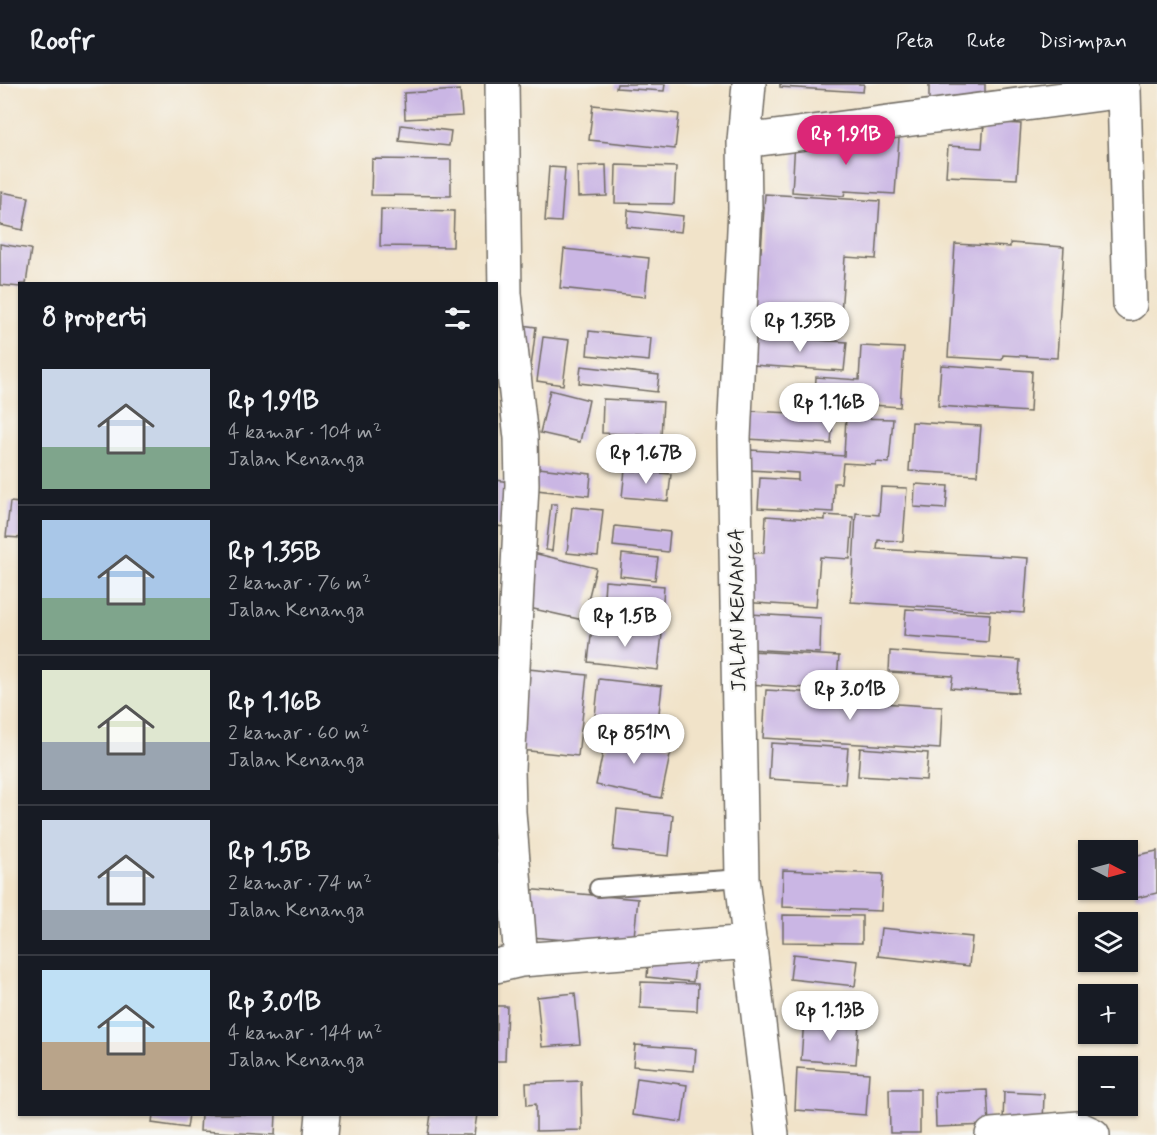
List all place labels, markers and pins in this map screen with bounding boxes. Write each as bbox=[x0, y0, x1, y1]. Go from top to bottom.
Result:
pin: Rp 1.91B bbox=[784, 115, 908, 166]
pin: Rp 1.35B bbox=[738, 302, 862, 353]
pin: Rp 1.16B bbox=[767, 383, 891, 434]
pin: Rp 1.67B bbox=[584, 434, 708, 485]
pin: Rp 1.5B bbox=[570, 597, 680, 648]
pin: Rp 3.01B bbox=[788, 670, 912, 721]
pin: Rp 851M bbox=[579, 714, 689, 765]
pin: Rp 1.13B bbox=[768, 991, 892, 1042]

